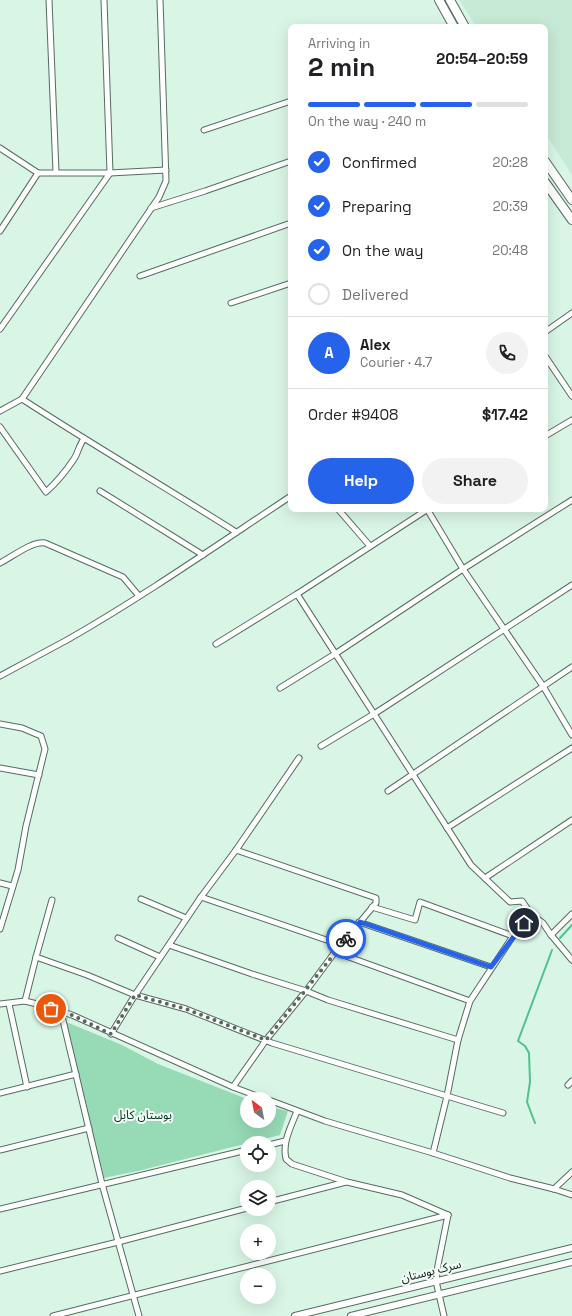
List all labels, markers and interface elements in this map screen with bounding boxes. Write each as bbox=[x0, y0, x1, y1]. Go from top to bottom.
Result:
text: Arriving in bbox=[308, 35, 370, 52]
text: 20:54–20:59 bbox=[436, 49, 528, 68]
text: 2 min bbox=[308, 50, 375, 84]
text: On the way · 240 m bbox=[308, 113, 426, 130]
icon: check bbox=[308, 151, 330, 173]
text: Confirmed bbox=[342, 153, 417, 172]
text: 20:28 bbox=[493, 154, 528, 171]
icon: check bbox=[308, 195, 330, 217]
text: Preparing bbox=[342, 197, 412, 216]
text: 20:39 bbox=[493, 198, 528, 215]
icon: check bbox=[308, 239, 330, 261]
text: On the way bbox=[342, 241, 423, 260]
text: 20:48 bbox=[492, 242, 528, 259]
text: Delivered bbox=[342, 285, 409, 304]
button: phone bbox=[486, 332, 528, 374]
text: Alex bbox=[360, 335, 391, 354]
text: A bbox=[324, 343, 334, 362]
text: Courier · 4.7 bbox=[360, 354, 432, 371]
text: Order #9408 bbox=[308, 405, 398, 424]
text: $17.42 bbox=[482, 405, 528, 424]
button: Help bbox=[308, 458, 414, 504]
button: Share bbox=[422, 458, 528, 504]
pin bbox=[507, 906, 541, 940]
icon: home bbox=[513, 912, 535, 934]
courier bbox=[326, 919, 366, 959]
icon: bike bbox=[335, 928, 357, 950]
pin bbox=[34, 992, 68, 1026]
icon: bag bbox=[40, 998, 62, 1020]
north arrow bbox=[240, 1092, 276, 1128]
map controls bbox=[240, 1092, 276, 1304]
park label: بوستان کابل bbox=[114, 1107, 172, 1123]
button: locate bbox=[240, 1136, 276, 1172]
button: layers bbox=[240, 1180, 276, 1216]
button: + bbox=[240, 1224, 276, 1260]
street label: سرک بوستان bbox=[399, 1256, 463, 1286]
button: − bbox=[240, 1268, 276, 1304]

